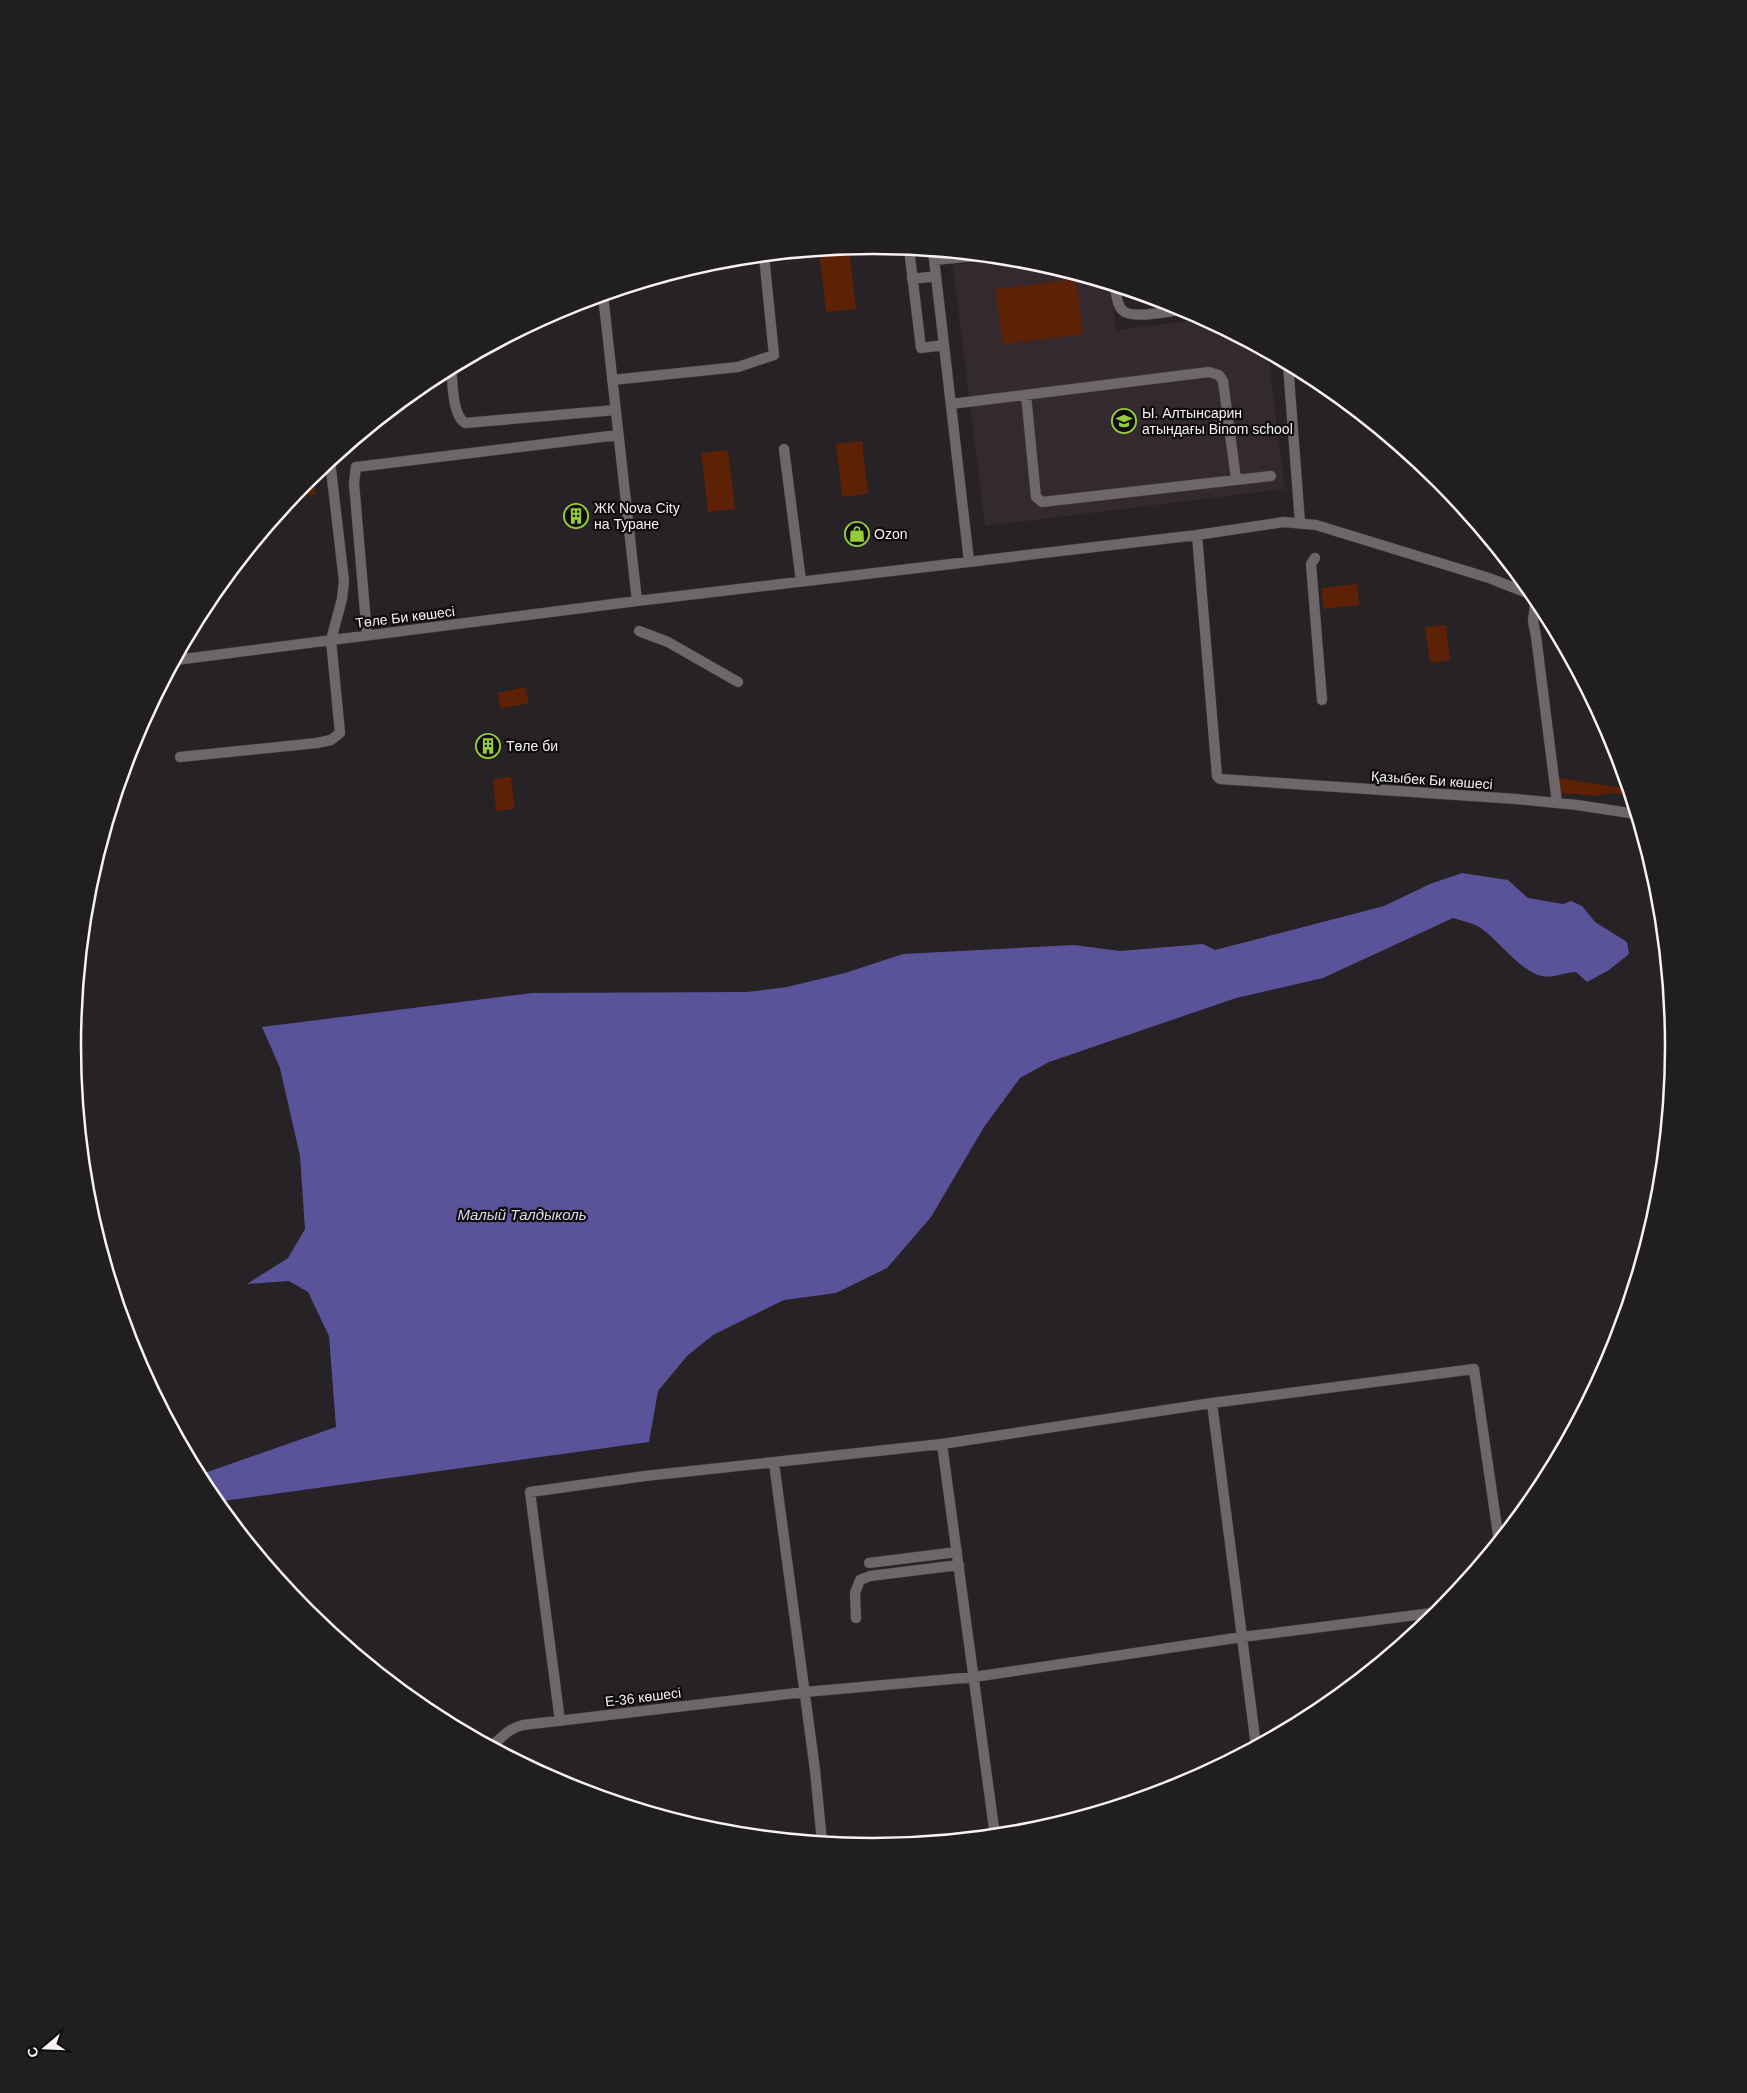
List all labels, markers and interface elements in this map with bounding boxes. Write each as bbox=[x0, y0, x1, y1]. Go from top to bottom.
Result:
place label: Ы. Алтынсарин атындағы Binom school bbox=[1142, 405, 1293, 437]
school or university icon: Ы. Алтынсарин атындағы Binom school bbox=[1111, 408, 1137, 434]
place label: ЖК Nova City на Туране bbox=[594, 500, 680, 532]
building icon: ЖК Nova City на Туране bbox=[563, 503, 589, 529]
shop icon: Ozon bbox=[844, 521, 870, 547]
place label: Ozon bbox=[874, 526, 907, 542]
street label: Төле Би көшесі bbox=[354, 603, 456, 631]
building icon: Төле би bbox=[475, 733, 501, 759]
place label: Төле би bbox=[506, 738, 558, 754]
street label: Қазыбек Би көшесі bbox=[1371, 768, 1493, 792]
water label: Малый Талдыколь bbox=[457, 1206, 587, 1223]
street label: Е-36 көшесі bbox=[604, 1684, 682, 1710]
north arrow bbox=[20, 2023, 70, 2073]
text: С bbox=[23, 2045, 42, 2060]

